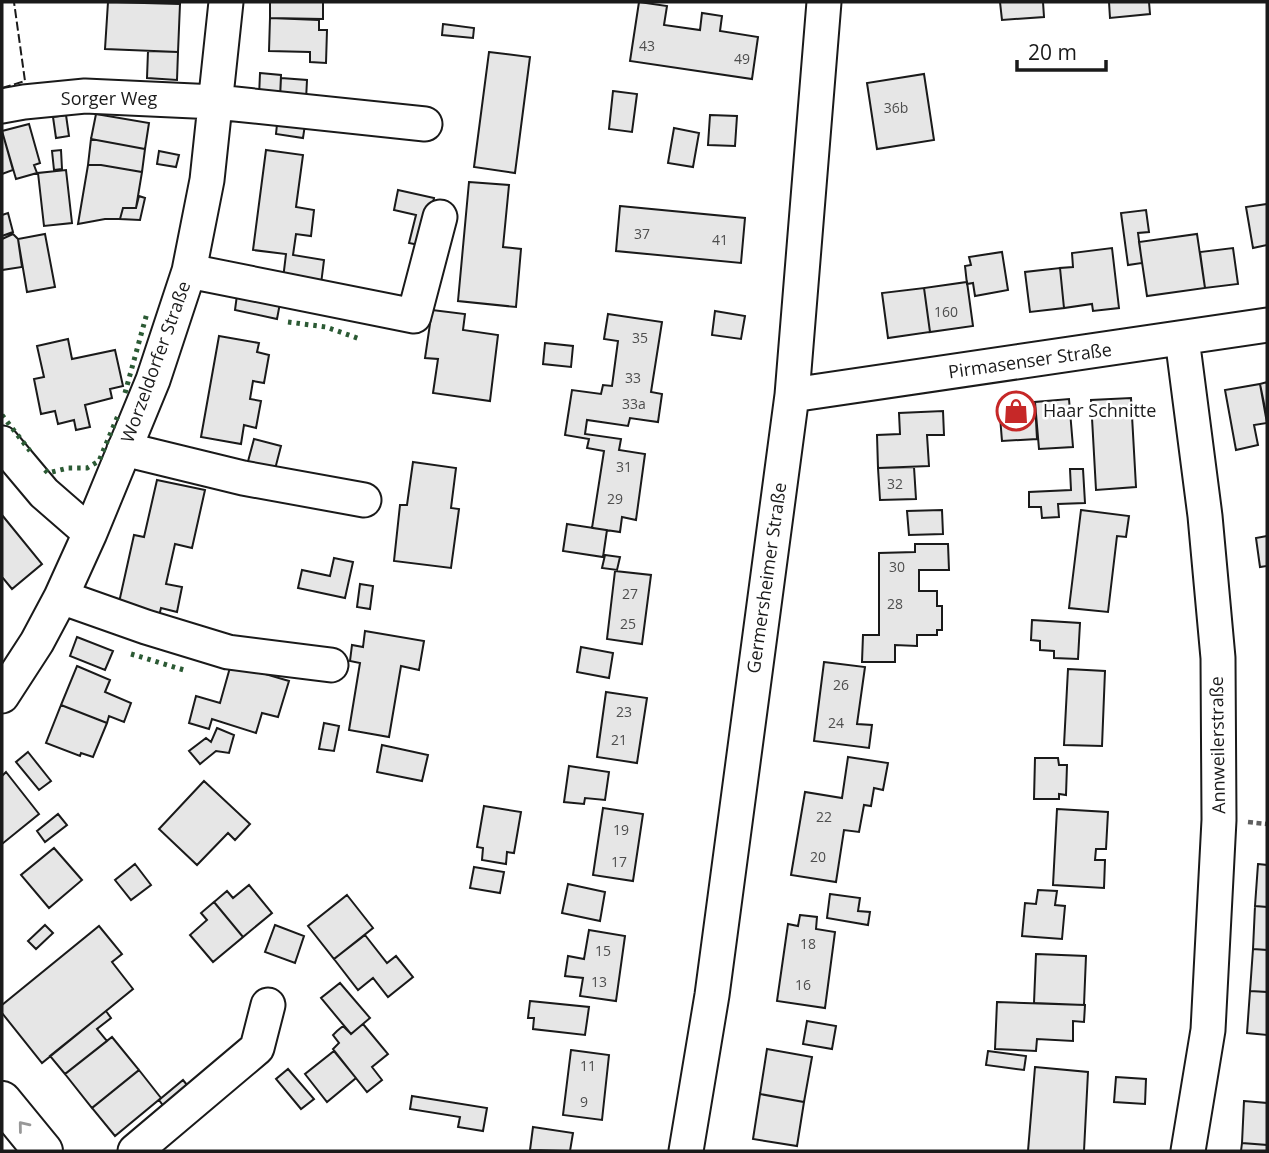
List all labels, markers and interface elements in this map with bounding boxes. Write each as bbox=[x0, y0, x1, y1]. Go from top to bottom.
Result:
scale bar bbox=[1017, 28, 1106, 72]
house number: 43 bbox=[639, 36, 655, 55]
text: 20 m bbox=[1028, 38, 1077, 66]
house number: 49 bbox=[734, 49, 750, 68]
street label: Sorger Weg bbox=[61, 86, 157, 110]
house number: 36b bbox=[884, 98, 908, 117]
house number: 37 bbox=[634, 224, 650, 243]
house number: 41 bbox=[712, 230, 728, 249]
street label: Worzeldorfer Straße bbox=[115, 278, 195, 446]
house number: 160 bbox=[934, 302, 958, 321]
house number: 35 bbox=[632, 328, 648, 347]
street label: Pirmasenser Straße bbox=[947, 337, 1113, 383]
house number: 33 bbox=[625, 368, 641, 387]
shop icon: Haar Schnitte bbox=[995, 390, 1037, 432]
house number: 33a bbox=[622, 394, 646, 413]
place label: Haar Schnitte bbox=[1043, 398, 1156, 422]
house number: 31 bbox=[616, 457, 632, 476]
house number: 32 bbox=[887, 474, 903, 493]
street label: Germersheimer Straße bbox=[741, 481, 791, 675]
house number: 29 bbox=[607, 489, 623, 508]
house number: 30 bbox=[889, 557, 905, 576]
house number: 27 bbox=[622, 584, 638, 603]
house number: 28 bbox=[887, 594, 903, 613]
house number: 25 bbox=[620, 614, 636, 633]
house number: 26 bbox=[833, 675, 849, 694]
street label: Annweilerstraße bbox=[1204, 676, 1230, 814]
house number: 23 bbox=[616, 702, 632, 721]
house number: 24 bbox=[828, 713, 844, 732]
house number: 21 bbox=[611, 730, 627, 749]
house number: 22 bbox=[816, 807, 832, 826]
house number: 19 bbox=[613, 820, 629, 839]
house number: 20 bbox=[810, 847, 826, 866]
house number: 17 bbox=[611, 852, 627, 871]
house number: 18 bbox=[800, 934, 816, 953]
house number: 15 bbox=[595, 941, 611, 960]
house number: 13 bbox=[591, 972, 607, 991]
house number: 16 bbox=[795, 975, 811, 994]
house number: 11 bbox=[580, 1056, 596, 1075]
house number: 9 bbox=[580, 1092, 588, 1111]
one-way arrow bbox=[18, 1121, 31, 1133]

